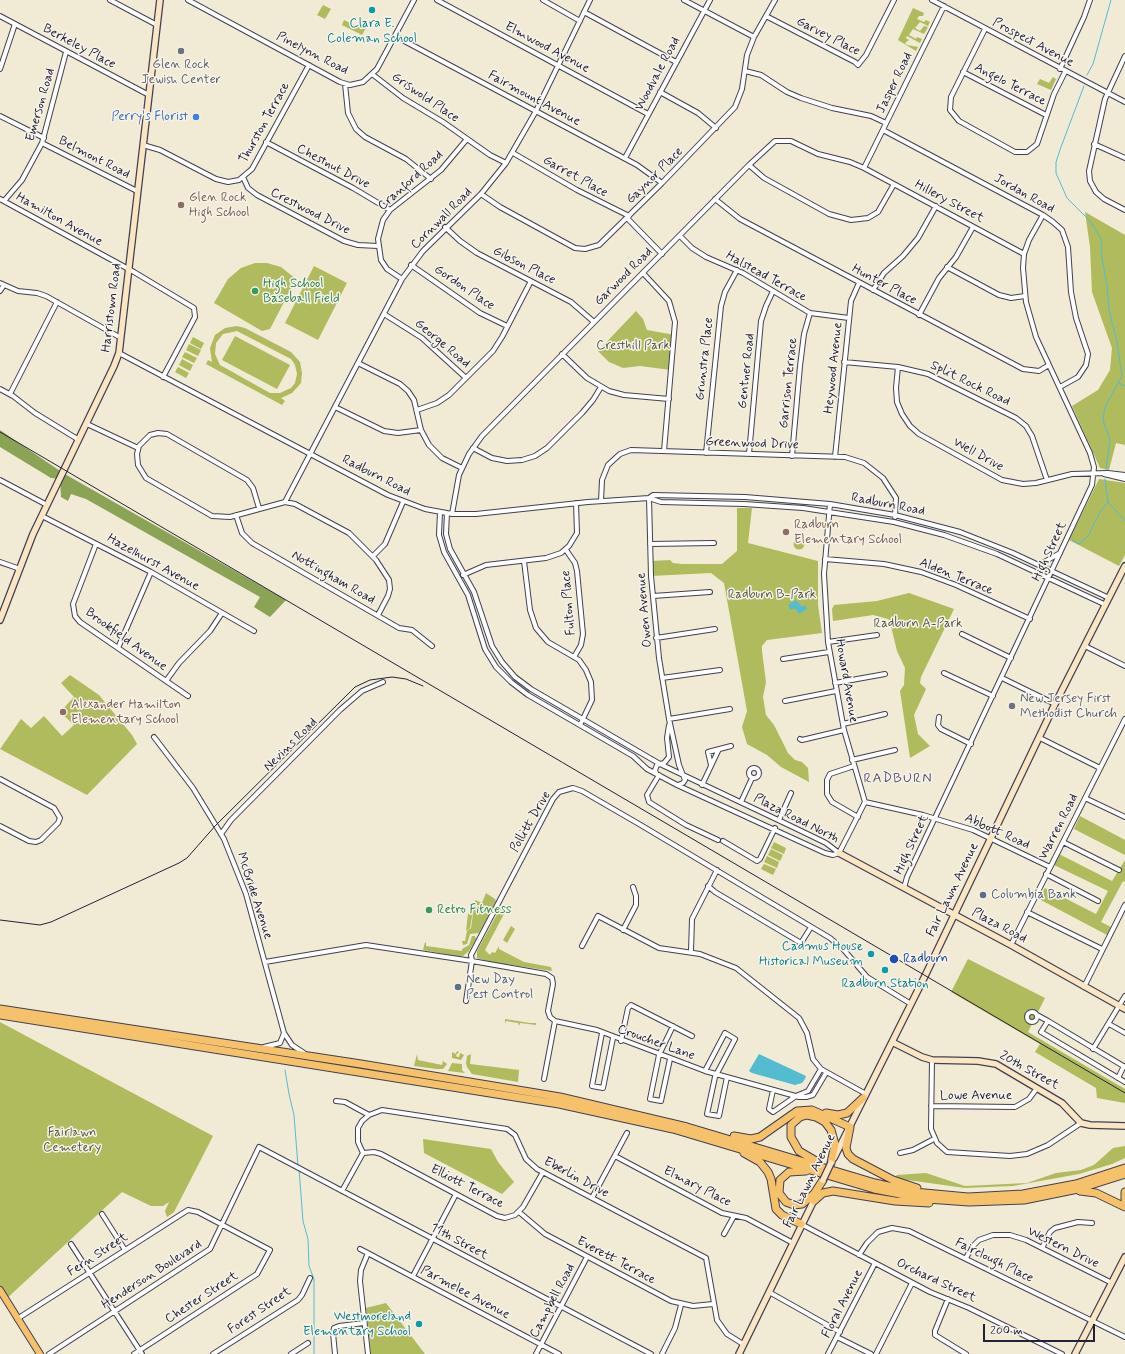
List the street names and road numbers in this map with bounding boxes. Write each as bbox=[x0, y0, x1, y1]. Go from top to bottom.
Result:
street label: Garvey Place bbox=[793, 14, 863, 60]
street label: Prospect Avenue bbox=[990, 15, 1076, 71]
street label: Elmwood Avenue bbox=[502, 19, 592, 77]
street label: Berkeley Place bbox=[40, 21, 118, 73]
street label: Pinelynn Road bbox=[273, 29, 351, 79]
street label: Woodvale Road bbox=[632, 34, 684, 114]
street label: Jasper Road bbox=[874, 50, 916, 116]
street label: Angelo Terrace bbox=[971, 60, 1049, 110]
street label: Emerson Road bbox=[23, 67, 59, 143]
street label: Fairmount Avenue bbox=[485, 68, 583, 130]
street label: Griswold Place bbox=[388, 70, 462, 126]
street label: Thurston Terrace bbox=[236, 80, 294, 166]
street label: Belmont Road bbox=[56, 133, 132, 183]
street label: Chestnut Drive bbox=[294, 141, 372, 193]
street label: Gaynor Place bbox=[623, 144, 687, 208]
street label: Cranford Road bbox=[375, 148, 447, 214]
street label: Garret Place bbox=[540, 153, 610, 201]
street label: Jordan Road bbox=[991, 171, 1057, 217]
street label: Hillery Street bbox=[912, 177, 986, 227]
street label: Crestwood Drive bbox=[268, 185, 352, 239]
street label: Cornwall Road bbox=[408, 185, 476, 253]
street label: Hamilton Avenue bbox=[13, 190, 105, 250]
street label: Gibson Place bbox=[490, 244, 558, 288]
street label: Garwood Road bbox=[592, 245, 656, 309]
street label: Halstead Terrace bbox=[723, 248, 809, 306]
street label: Hunter Place bbox=[849, 261, 919, 309]
street label: Gordon Place bbox=[431, 262, 497, 314]
street label: Harristown Road bbox=[99, 263, 125, 353]
street label: George Road bbox=[411, 316, 473, 372]
street label: Grunstra Place bbox=[693, 317, 717, 401]
street label: Heywood Avenue bbox=[821, 322, 847, 414]
street label: Gentner Road bbox=[735, 333, 759, 409]
street label: Garrison Terrace bbox=[776, 337, 802, 429]
street label: Split Rock Road bbox=[928, 358, 1012, 410]
street label: Greenwood Drive bbox=[705, 435, 799, 453]
street label: Well Drive bbox=[950, 435, 1006, 475]
street label: Radburn Road bbox=[339, 452, 413, 500]
street label: Radburn Road bbox=[850, 490, 926, 520]
street label: High Street bbox=[1029, 520, 1071, 584]
street label: Hazelhurst Avenue bbox=[104, 531, 202, 595]
street label: Nottingham Road bbox=[288, 548, 378, 608]
street label: Alden Terrace bbox=[917, 555, 995, 599]
street label: Fulton Place bbox=[558, 570, 580, 636]
street label: Owen Avenue bbox=[634, 572, 656, 648]
street label: Brookfield Avenue bbox=[82, 605, 170, 675]
street label: Howard Avenue bbox=[831, 638, 861, 724]
street label: Nevins Road bbox=[261, 715, 321, 775]
street label: Pollitt Drive bbox=[507, 789, 555, 855]
street label: Plaza Road North bbox=[751, 791, 841, 847]
street label: Warren Road bbox=[1036, 791, 1082, 863]
street label: Abbott Road bbox=[962, 811, 1032, 853]
street label: High Street bbox=[891, 813, 933, 877]
street label: Fair Lawn Avenue bbox=[923, 840, 983, 940]
street label: McBride Avenue bbox=[233, 850, 275, 942]
street label: Plaza Road bbox=[969, 905, 1029, 947]
street label: Croucher Lane bbox=[615, 1022, 697, 1064]
street label: 20th Street bbox=[997, 1048, 1061, 1094]
street label: Lowe Avenue bbox=[940, 1088, 1012, 1104]
street label: Fair Lawn Avenue bbox=[780, 1131, 840, 1231]
street label: Eberlin Drive bbox=[541, 1154, 611, 1202]
street label: Elliott Terrace bbox=[428, 1162, 506, 1212]
street label: Elmary Place bbox=[661, 1163, 733, 1211]
street label: 11th Street bbox=[427, 1220, 491, 1264]
street label: Western Drive bbox=[1025, 1224, 1101, 1272]
street label: Fern Street bbox=[65, 1230, 131, 1280]
street label: Everett Terrace bbox=[574, 1234, 658, 1288]
street label: Fairclough Place bbox=[952, 1235, 1036, 1287]
street label: Henderson Boulevard bbox=[99, 1237, 205, 1313]
street label: Orchard Street bbox=[894, 1256, 978, 1306]
street label: Campbell Road bbox=[527, 1261, 579, 1341]
street label: Parmelee Avenue bbox=[418, 1263, 512, 1323]
street label: Floral Avenue bbox=[819, 1267, 867, 1341]
street label: Chester Street bbox=[163, 1269, 241, 1327]
street label: Forest Street bbox=[225, 1284, 295, 1338]

